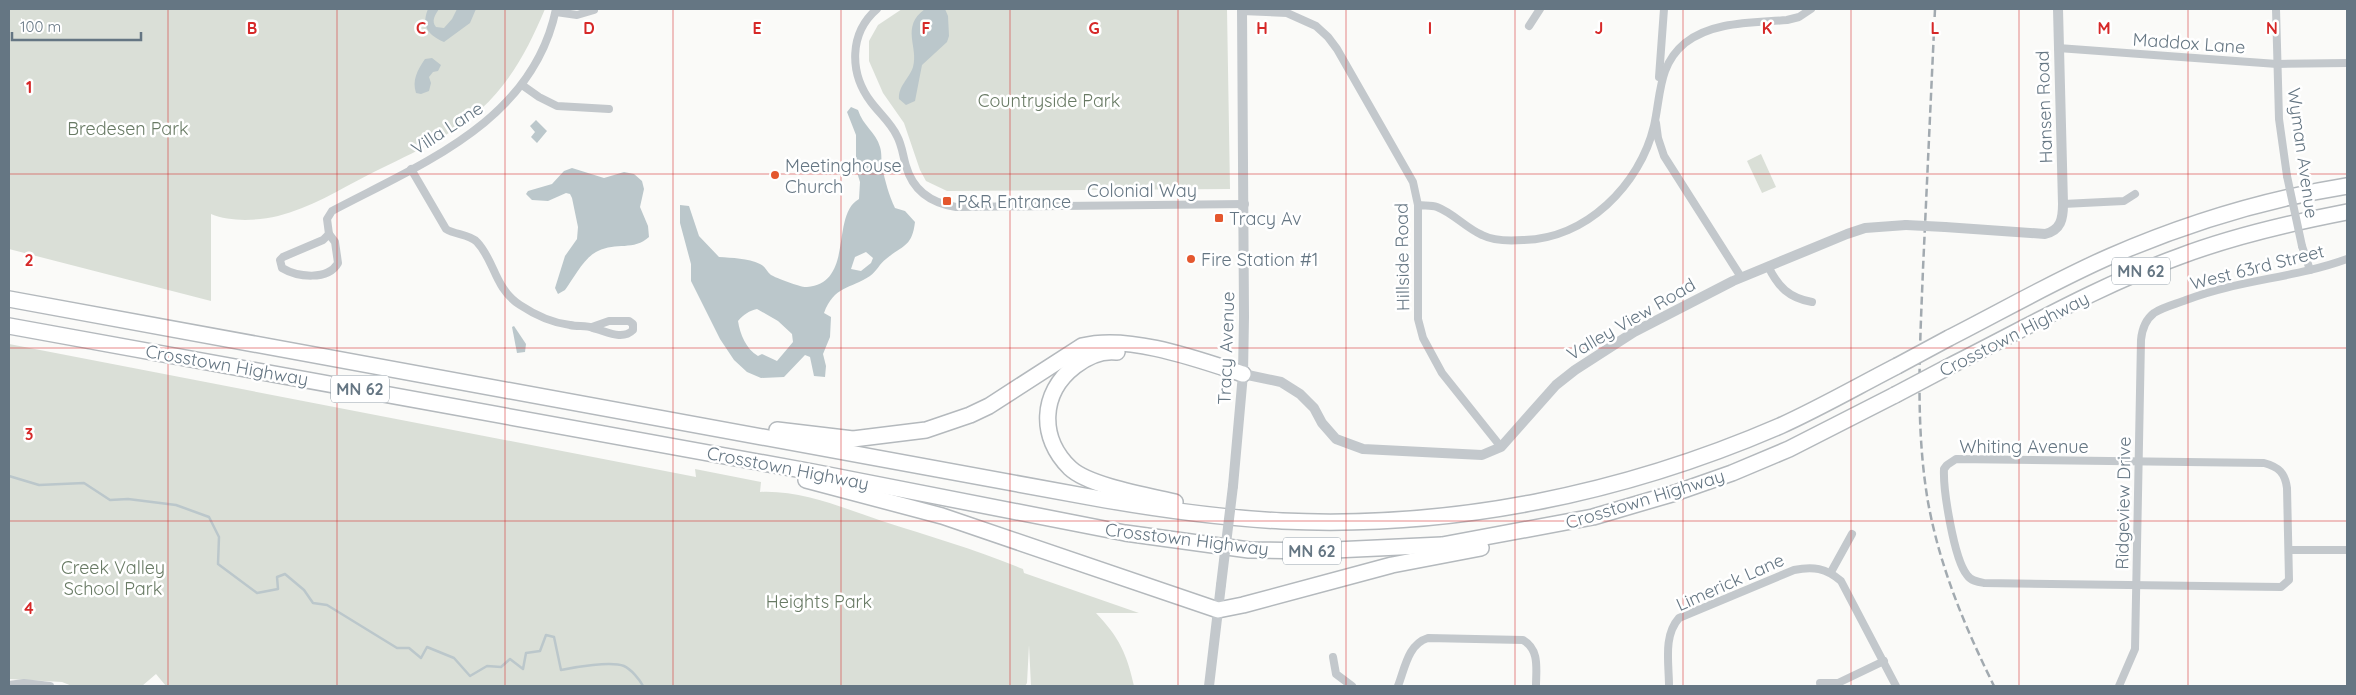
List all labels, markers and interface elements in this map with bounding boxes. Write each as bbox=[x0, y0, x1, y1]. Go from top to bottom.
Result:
scale bar bbox=[12, 10, 141, 42]
text: 100 m bbox=[20, 17, 61, 36]
text: B bbox=[247, 18, 257, 38]
text: C bbox=[416, 18, 426, 38]
text: D bbox=[583, 18, 595, 38]
text: E bbox=[752, 18, 762, 38]
text: F bbox=[922, 18, 931, 38]
text: G bbox=[1088, 18, 1100, 38]
text: H bbox=[1256, 18, 1268, 38]
text: I bbox=[1428, 18, 1432, 38]
text: J bbox=[1595, 18, 1603, 38]
text: K bbox=[1762, 18, 1772, 38]
text: L bbox=[1931, 18, 1940, 38]
text: M bbox=[2097, 18, 2111, 38]
text: N bbox=[2266, 18, 2278, 38]
street label: Maddox Lane bbox=[2132, 28, 2246, 58]
street label: Hansen Road bbox=[2031, 50, 2057, 164]
text: 1 bbox=[26, 77, 32, 97]
street label: Wyman Avenue bbox=[2282, 86, 2324, 220]
park label: Countryside Park bbox=[978, 89, 1120, 112]
street label: Villa Lane bbox=[407, 96, 487, 160]
park label: Bredesen Park bbox=[67, 117, 189, 140]
place label: Meetinghouse Church bbox=[785, 154, 902, 198]
marker: Meetinghouse Church bbox=[769, 169, 781, 181]
street label: Colonial Way bbox=[1087, 179, 1197, 202]
place label: P&R Entrance bbox=[957, 190, 1071, 213]
marker: P&R Entrance bbox=[941, 195, 953, 207]
street label: Hillside Road bbox=[1390, 203, 1414, 311]
place label: Tracy Av bbox=[1229, 207, 1302, 230]
marker: Tracy Av bbox=[1213, 212, 1225, 224]
street label: West 63rd Street bbox=[2188, 239, 2326, 295]
place label: Fire Station #1 bbox=[1201, 248, 1318, 271]
text: 2 bbox=[24, 250, 34, 270]
marker: Fire Station #1 bbox=[1185, 253, 1197, 265]
road number: MN 62 bbox=[2112, 258, 2170, 284]
street label: Valley View Road bbox=[1562, 273, 1700, 365]
street label: Crosstown Highway bbox=[1935, 286, 2093, 382]
street label: Tracy Avenue bbox=[1213, 291, 1239, 405]
street label: Crosstown Highway bbox=[144, 339, 310, 391]
road number: MN 62 bbox=[331, 376, 389, 402]
text: 3 bbox=[25, 424, 33, 444]
street label: Whiting Avenue bbox=[1959, 435, 2089, 458]
street label: Ridgeview Drive bbox=[2110, 436, 2136, 570]
street label: Crosstown Highway bbox=[705, 441, 871, 495]
street label: Crosstown Highway bbox=[1563, 464, 1727, 534]
street label: Crosstown Highway bbox=[1104, 518, 1270, 560]
road number: MN 62 bbox=[1283, 538, 1341, 564]
street label: Limerick Lane bbox=[1672, 548, 1788, 616]
park label: Creek Valley School Park bbox=[61, 556, 165, 600]
park label: Heights Park bbox=[766, 590, 872, 613]
text: 4 bbox=[24, 598, 34, 618]

